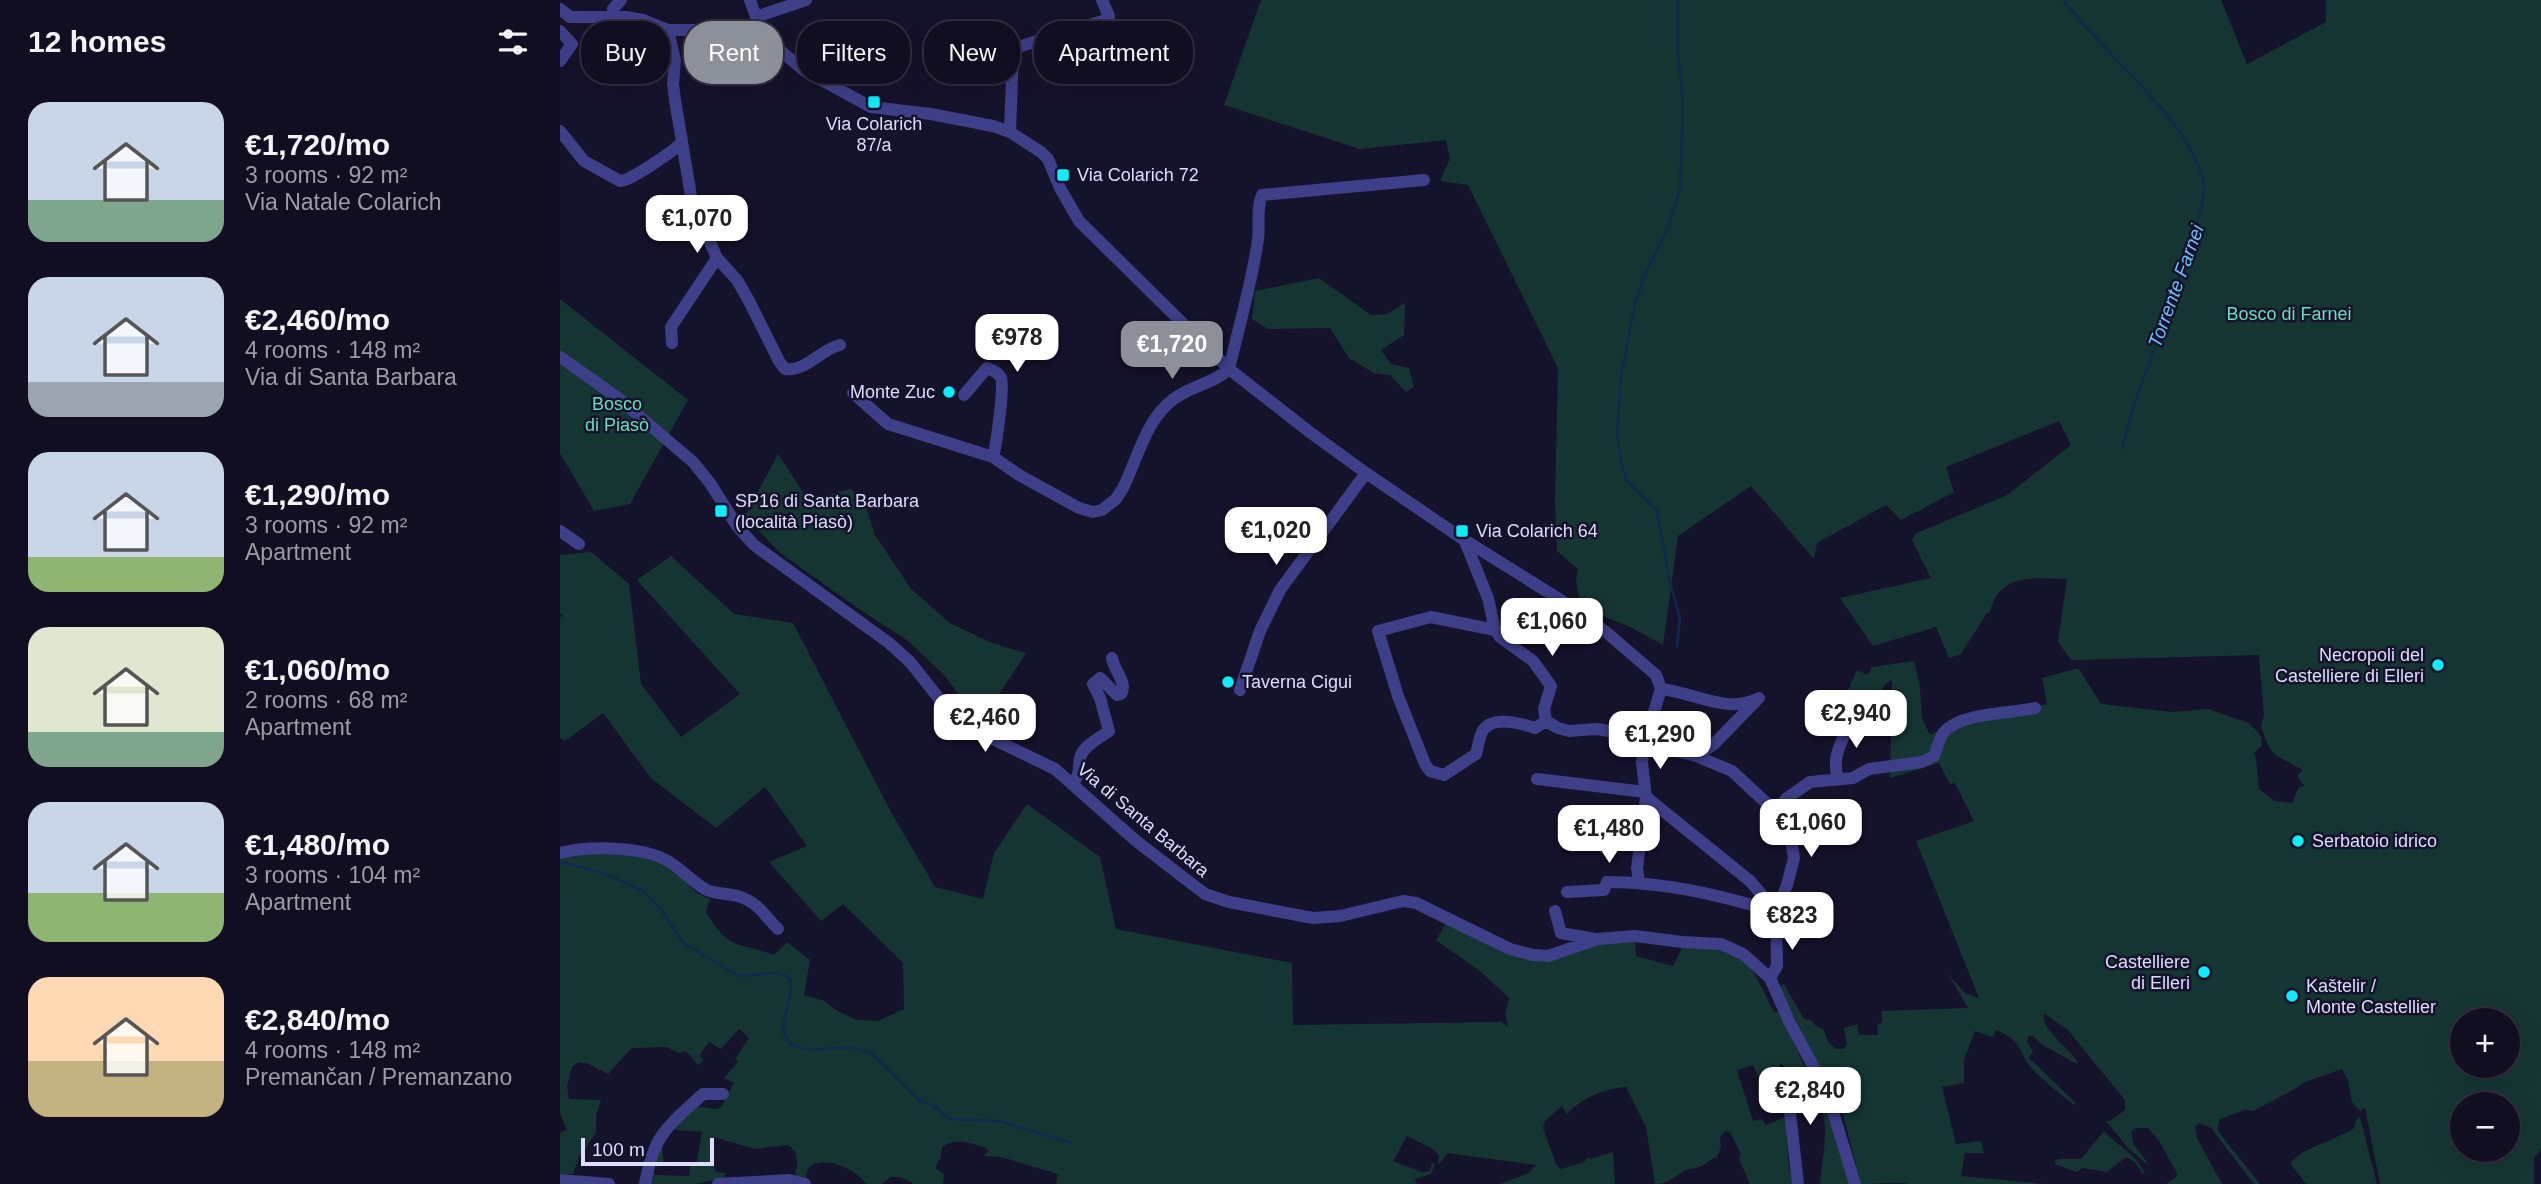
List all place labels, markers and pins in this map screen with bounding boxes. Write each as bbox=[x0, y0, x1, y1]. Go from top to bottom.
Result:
marker: Via Colarich 87/a bbox=[866, 94, 882, 110]
place label: Via Colarich 87/a bbox=[826, 114, 922, 155]
place label: Via Colarich 72 bbox=[1077, 165, 1199, 185]
marker: Via Colarich 72 bbox=[1055, 167, 1071, 183]
pin: €1,070 bbox=[640, 196, 754, 255]
pin: €978 bbox=[976, 314, 1058, 374]
pin: €1,720 bbox=[1115, 322, 1229, 381]
place label: Monte Zuc bbox=[850, 382, 935, 402]
marker: Monte Zuc bbox=[941, 384, 957, 400]
place label: SP16 di Santa Barbara (località Piasò) bbox=[735, 491, 920, 532]
marker: SP16 di Santa Barbara (località Piasò) bbox=[713, 503, 729, 519]
pin: €1,020 bbox=[1219, 508, 1333, 567]
place label: Via Colarich 64 bbox=[1476, 521, 1598, 541]
marker: Via Colarich 64 bbox=[1454, 523, 1470, 539]
pin: €1,060 bbox=[1495, 598, 1609, 658]
place label: Necropoli del Castelliere di Elleri bbox=[2275, 645, 2424, 686]
marker: Necropoli del Castelliere di Elleri bbox=[2430, 657, 2446, 673]
place label: Taverna Cigui bbox=[1242, 672, 1352, 692]
marker: Taverna Cigui bbox=[1220, 674, 1236, 690]
pin: €2,940 bbox=[1799, 690, 1913, 750]
pin: €2,460 bbox=[928, 694, 1042, 754]
pin: €1,290 bbox=[1603, 712, 1717, 771]
pin: €1,060 bbox=[1754, 800, 1868, 859]
pin: €1,480 bbox=[1552, 806, 1666, 865]
place label: Serbatoio idrico bbox=[2312, 831, 2437, 851]
marker: Serbatoio idrico bbox=[2290, 833, 2306, 849]
pin: €823 bbox=[1751, 892, 1833, 952]
place label: Castelliere di Elleri bbox=[2105, 952, 2190, 993]
marker: Castelliere di Elleri bbox=[2196, 964, 2212, 980]
place label: Kaštelir / Monte Castellier bbox=[2306, 976, 2436, 1017]
marker: Kaštelir / Monte Castellier bbox=[2284, 988, 2300, 1004]
pin: €2,840 bbox=[1753, 1068, 1867, 1127]

